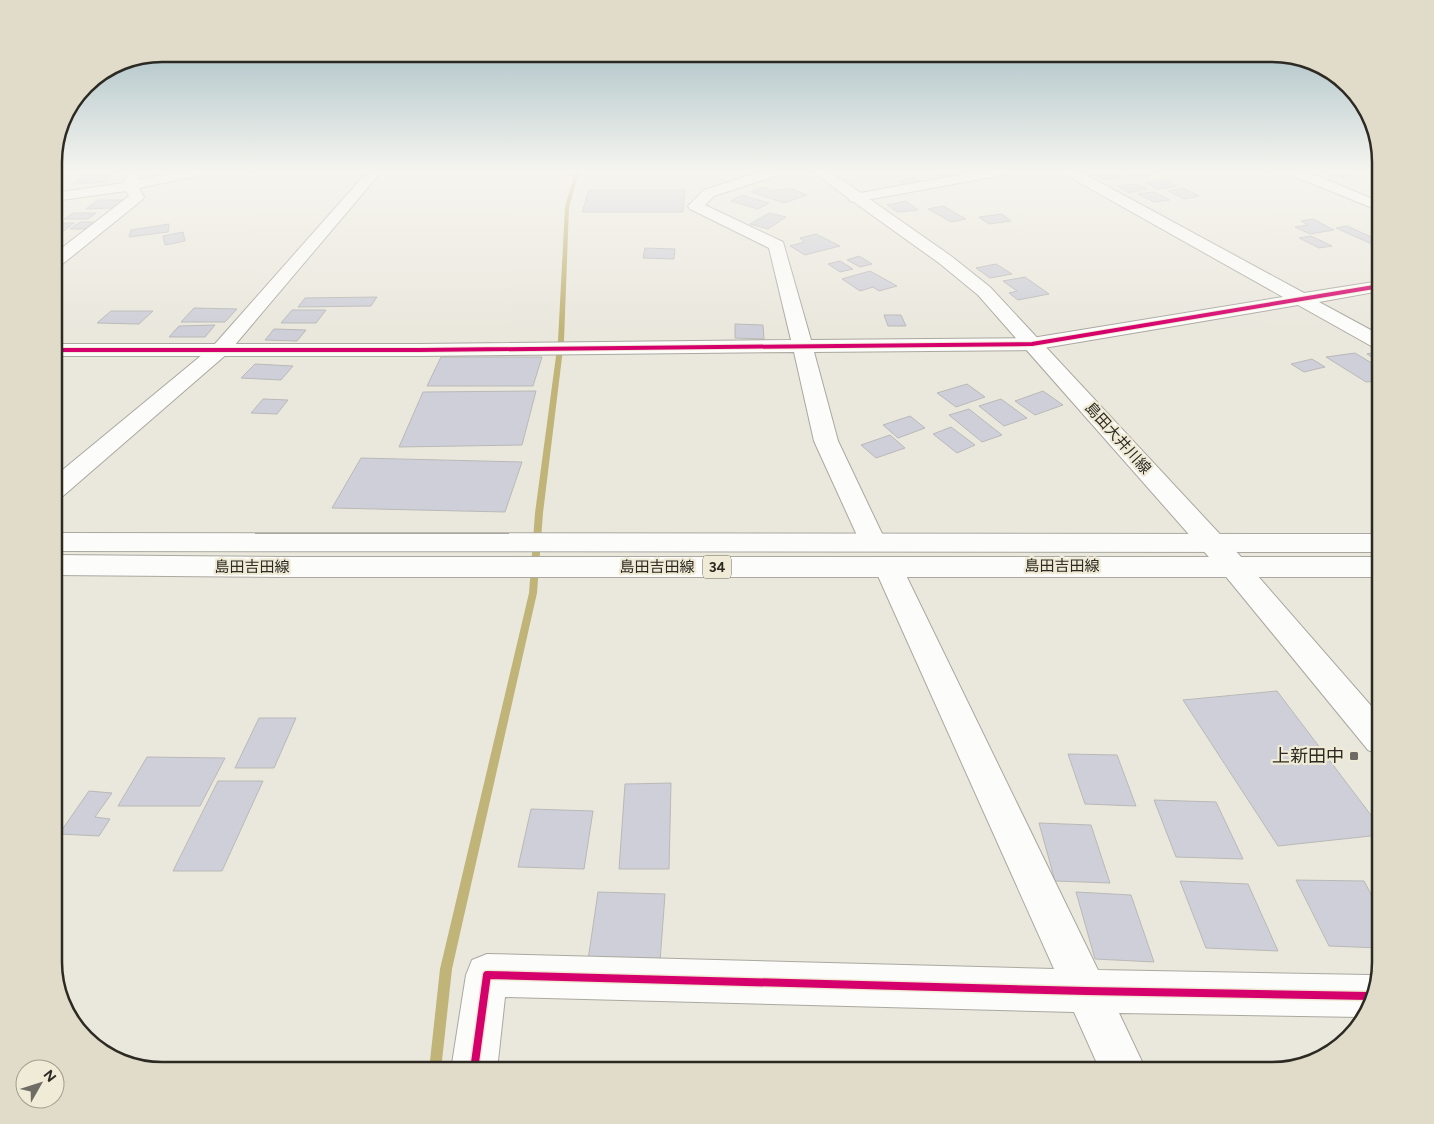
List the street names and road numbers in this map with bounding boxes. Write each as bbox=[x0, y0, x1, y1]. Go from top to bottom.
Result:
street label: 島田大井川線 bbox=[1081, 399, 1155, 477]
road number: 34 bbox=[703, 556, 731, 578]
street label: 島田吉田線 bbox=[1024, 557, 1100, 575]
street label: 島田吉田線 bbox=[214, 558, 290, 576]
street label: 島田吉田線 bbox=[619, 558, 695, 576]

